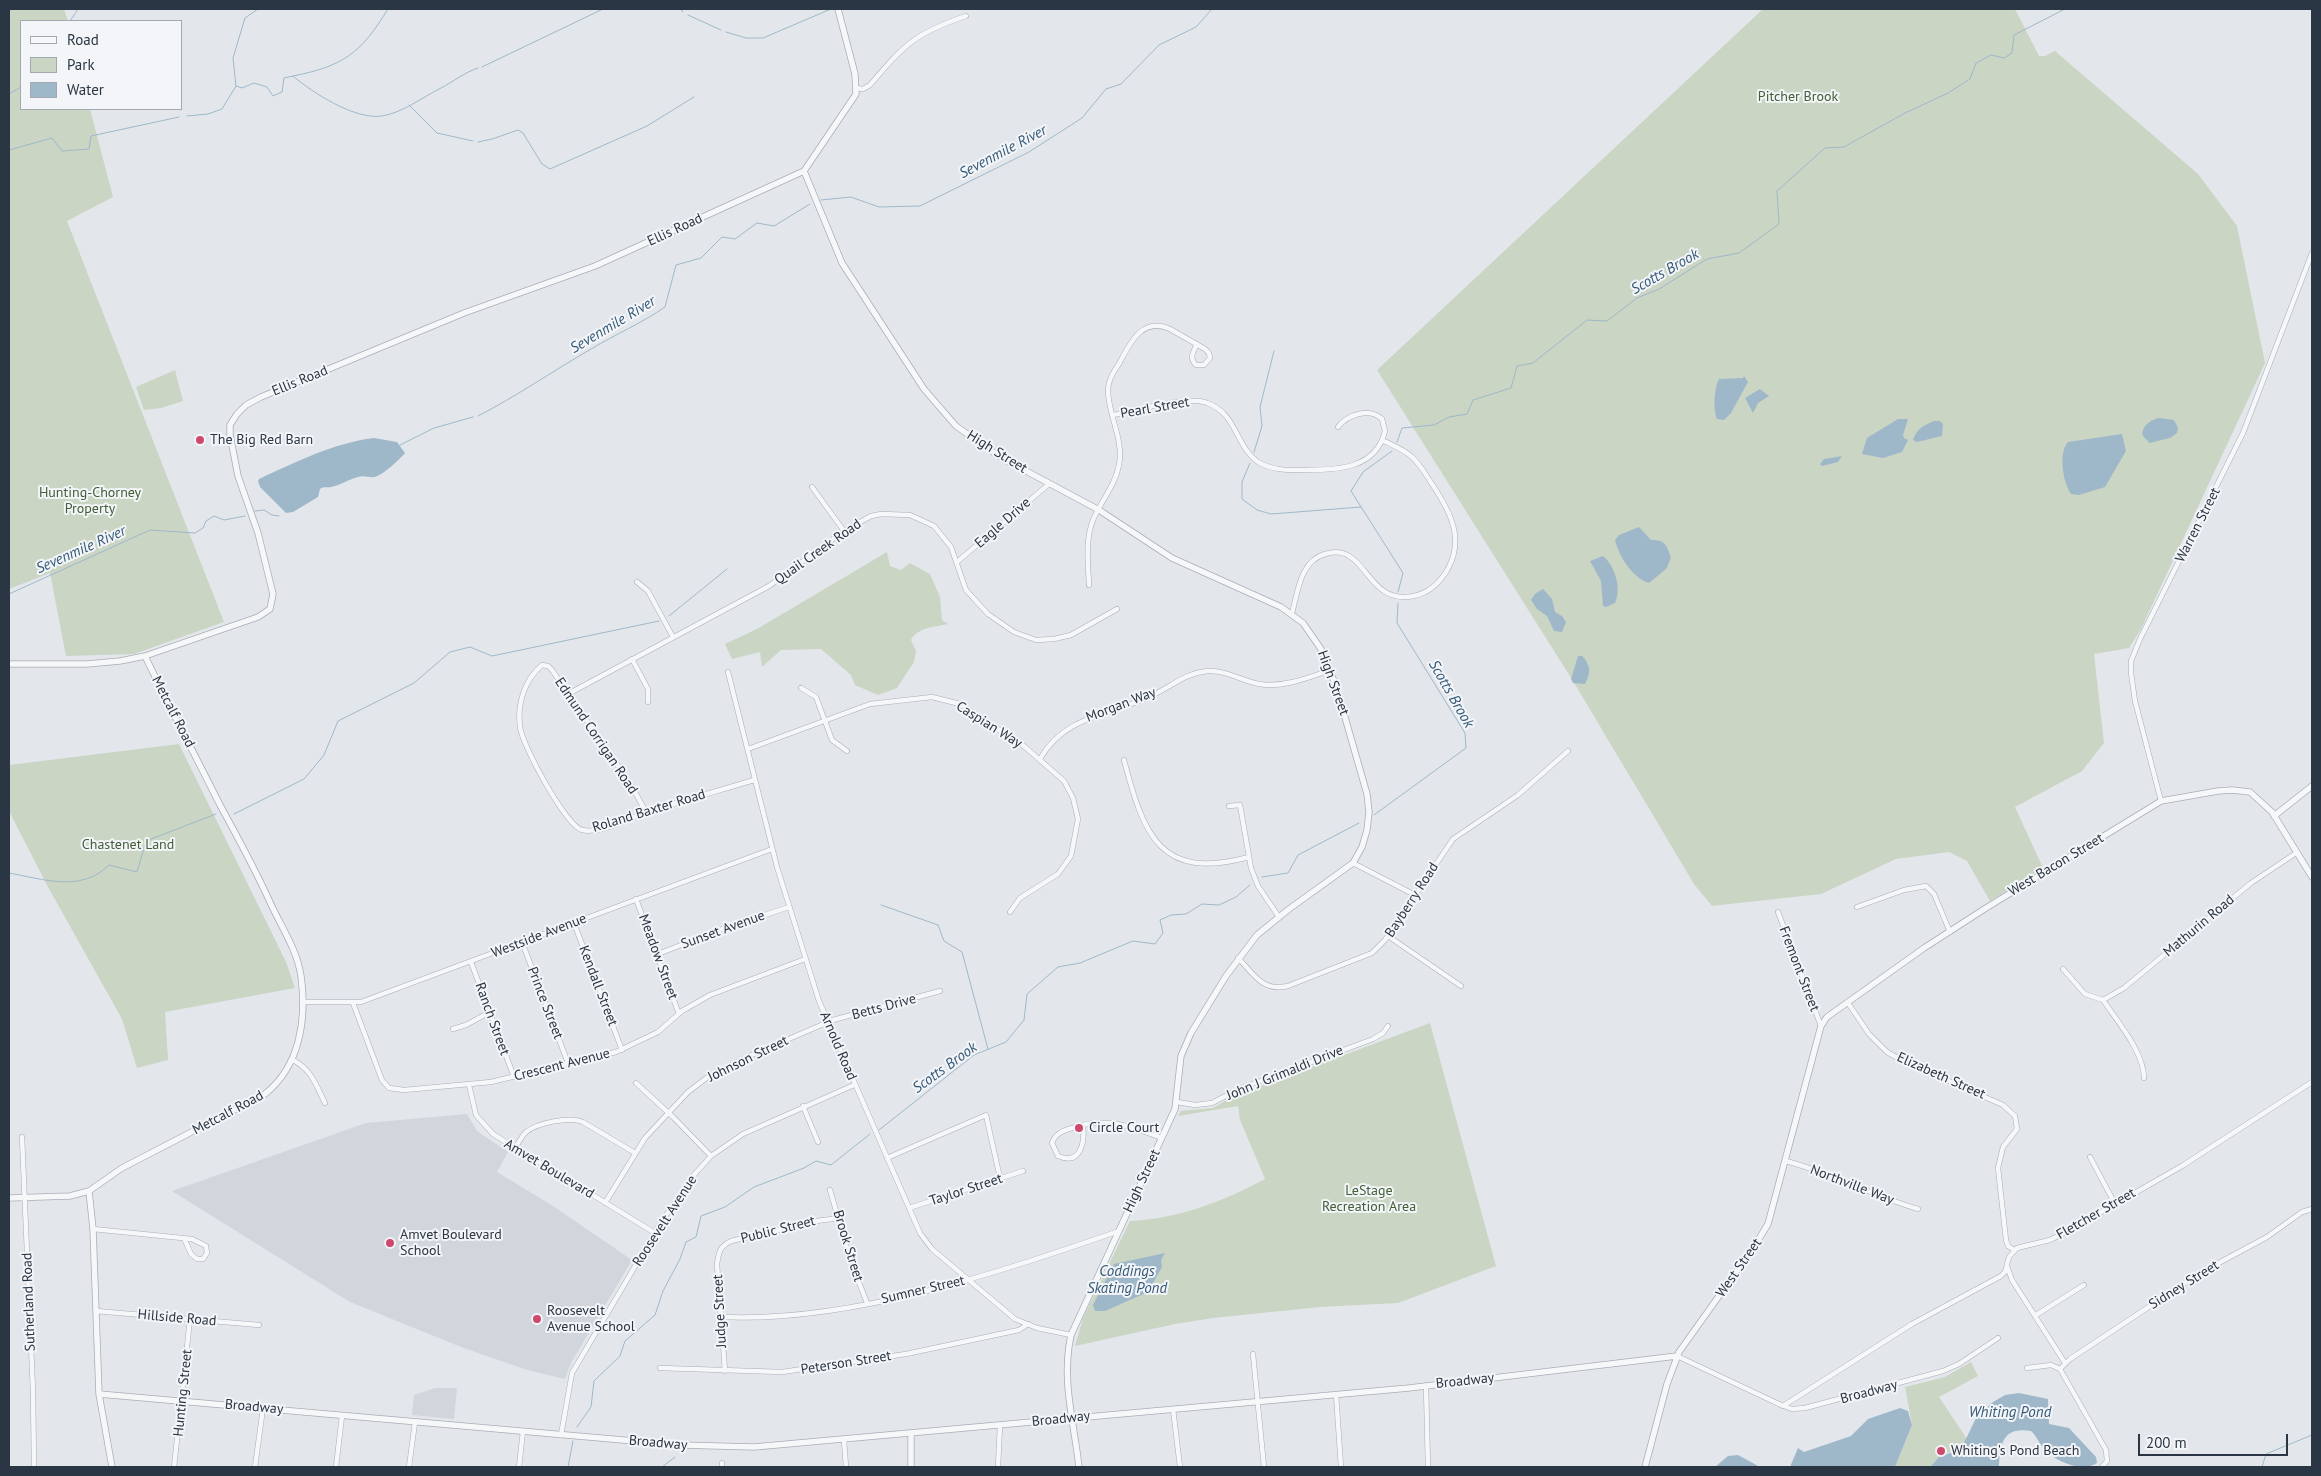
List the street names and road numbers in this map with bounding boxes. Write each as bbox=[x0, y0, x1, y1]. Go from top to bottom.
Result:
street label: Ellis Road bbox=[645, 210, 705, 250]
street label: Ellis Road bbox=[270, 362, 330, 400]
street label: Pearl Street bbox=[1119, 394, 1191, 422]
street label: High Street bbox=[964, 427, 1030, 477]
street label: Warren Street bbox=[2172, 485, 2224, 565]
street label: Eagle Drive bbox=[972, 494, 1034, 552]
street label: Quail Creek Road bbox=[771, 516, 865, 588]
street label: High Street bbox=[1314, 648, 1352, 718]
street label: Metcalf Road bbox=[148, 673, 198, 751]
street label: Edmund Corrigan Road bbox=[551, 675, 641, 797]
street label: Morgan Way bbox=[1084, 684, 1158, 726]
street label: Caspian Way bbox=[953, 698, 1025, 752]
street label: Roland Baxter Road bbox=[590, 786, 708, 836]
street label: West Bacon Street bbox=[2005, 830, 2107, 900]
street label: Bayberry Road bbox=[1382, 859, 1442, 941]
street label: Mathurin Road bbox=[2160, 891, 2238, 961]
street label: Sunset Avenue bbox=[679, 907, 767, 953]
street label: Westside Avenue bbox=[489, 910, 589, 962]
street label: Meadow Street bbox=[635, 912, 681, 1002]
street label: Fremont Street bbox=[1775, 924, 1823, 1014]
street label: Kendall Street bbox=[575, 943, 621, 1029]
street label: Prince Street bbox=[524, 964, 566, 1042]
street label: Ranch Street bbox=[471, 980, 513, 1058]
street label: Betts Drive bbox=[850, 990, 918, 1024]
street label: Arnold Road bbox=[816, 1009, 860, 1083]
street label: Johnson Street bbox=[705, 1032, 791, 1086]
street label: John J Grimaldi Drive bbox=[1224, 1042, 1346, 1104]
street label: Crescent Avenue bbox=[512, 1045, 612, 1085]
street label: Elizabeth Street bbox=[1894, 1049, 1988, 1103]
street label: Metcalf Road bbox=[190, 1087, 266, 1139]
street label: Amvet Boulevard bbox=[501, 1136, 597, 1202]
street label: High Street bbox=[1120, 1147, 1164, 1215]
street label: Northville Way bbox=[1808, 1161, 1896, 1209]
street label: Taylor Street bbox=[927, 1170, 1005, 1210]
street label: Roosevelt Avenue bbox=[629, 1172, 701, 1270]
street label: Fletcher Street bbox=[2054, 1185, 2138, 1243]
street label: Brook Street bbox=[829, 1208, 867, 1284]
street label: Public Street bbox=[739, 1213, 817, 1247]
street label: West Street bbox=[1713, 1235, 1765, 1301]
street label: Sutherland Road bbox=[19, 1252, 39, 1352]
street label: Sidney Street bbox=[2146, 1257, 2222, 1313]
street label: Sumner Street bbox=[880, 1272, 966, 1308]
street label: Judge Street bbox=[710, 1274, 730, 1348]
street label: Hillside Road bbox=[137, 1306, 217, 1330]
street label: Hunting Street bbox=[170, 1348, 196, 1438]
street label: Peterson Street bbox=[800, 1348, 892, 1378]
street label: Broadway bbox=[1435, 1370, 1495, 1392]
street label: Broadway bbox=[1838, 1376, 1900, 1408]
street label: Broadway bbox=[224, 1396, 284, 1418]
street label: Broadway bbox=[1031, 1408, 1091, 1430]
street label: Broadway bbox=[628, 1432, 688, 1454]

